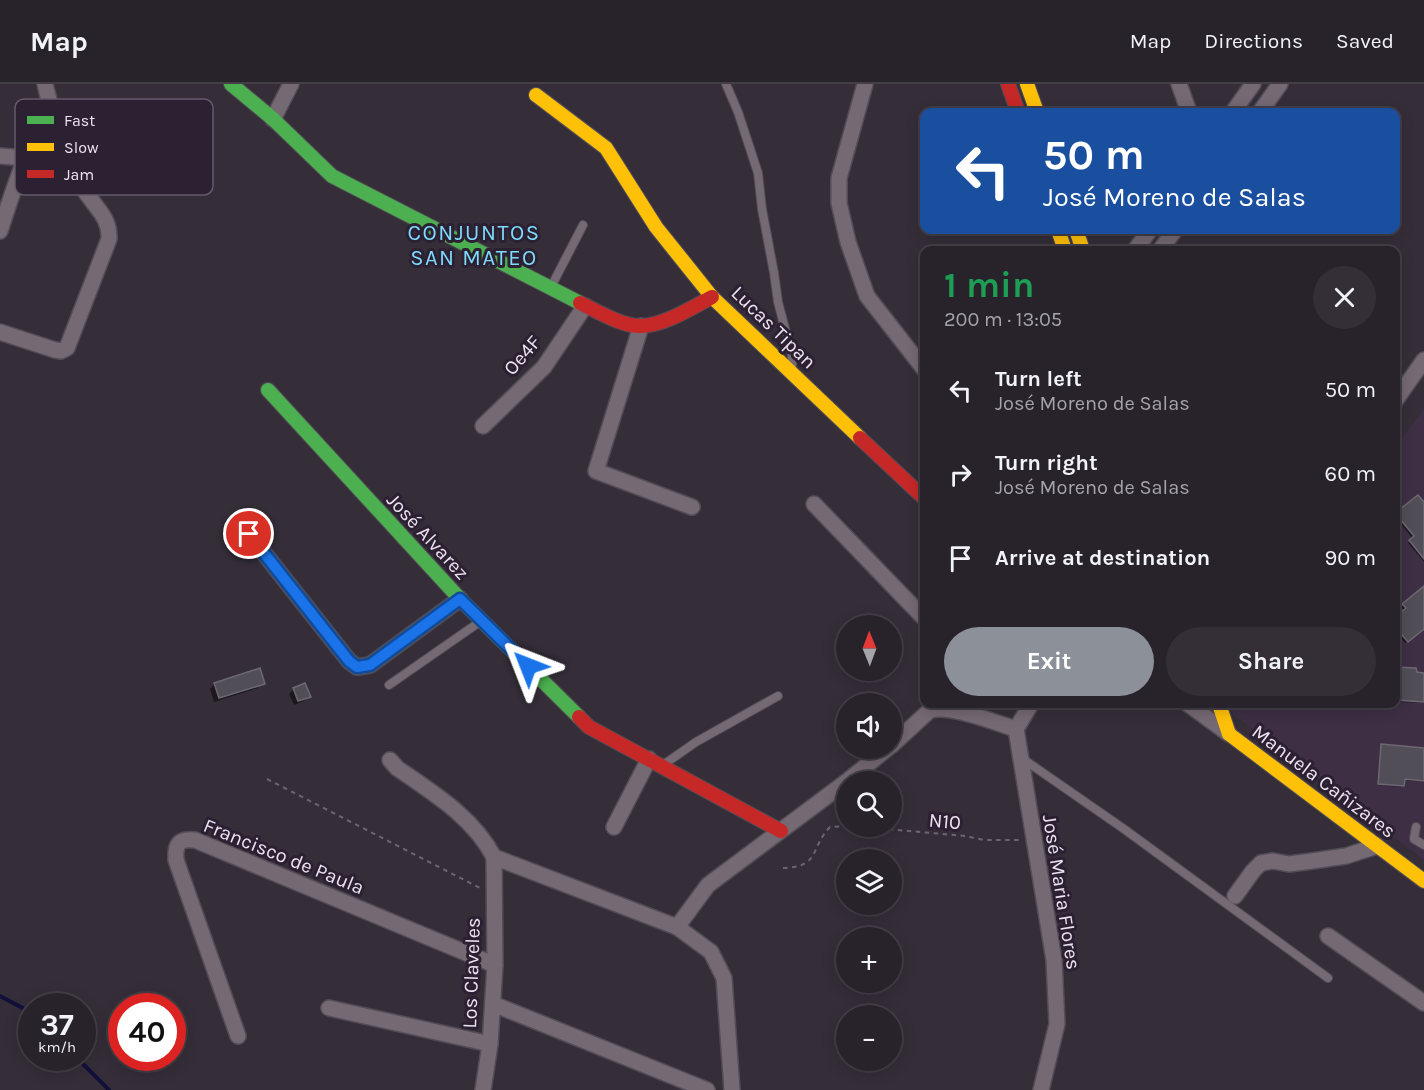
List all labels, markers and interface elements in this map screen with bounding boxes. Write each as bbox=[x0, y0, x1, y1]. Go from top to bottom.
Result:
text: Map bbox=[30, 25, 88, 58]
text: Map bbox=[1130, 29, 1171, 53]
text: Directions bbox=[1204, 29, 1303, 53]
text: Saved bbox=[1336, 29, 1394, 53]
legend bbox=[15, 99, 213, 195]
text: Fast bbox=[64, 111, 95, 130]
text: 50 m bbox=[1043, 130, 1145, 180]
icon: left bbox=[944, 132, 1022, 210]
text: Slow bbox=[64, 138, 99, 157]
text: Jam bbox=[64, 165, 94, 184]
text: José Moreno de Salas bbox=[1043, 181, 1306, 213]
district label: CONJUNTOS SAN MATEO bbox=[407, 220, 541, 271]
text: 1 min bbox=[944, 264, 1034, 306]
button: close bbox=[1313, 266, 1376, 329]
street label: Lucas Tipan bbox=[727, 281, 821, 373]
text: 200 m · 13:05 bbox=[944, 308, 1062, 331]
street label: Oe4F bbox=[499, 331, 546, 380]
text: Turn left bbox=[995, 366, 1082, 392]
icon: left bbox=[944, 374, 977, 407]
text: 50 m bbox=[1325, 377, 1376, 403]
text: José Moreno de Salas bbox=[995, 392, 1190, 415]
text: Turn right bbox=[995, 450, 1098, 476]
icon: right bbox=[944, 458, 977, 491]
text: 60 m bbox=[1325, 461, 1376, 487]
text: José Moreno de Salas bbox=[995, 476, 1190, 499]
street label: José Alvarez bbox=[382, 488, 473, 584]
pin bbox=[223, 508, 274, 559]
icon: arrive bbox=[232, 517, 265, 550]
icon: arrive bbox=[944, 542, 977, 575]
text: Arrive at destination bbox=[995, 545, 1210, 571]
text: 90 m bbox=[1324, 545, 1376, 571]
north arrow bbox=[836, 615, 902, 681]
map controls bbox=[836, 615, 902, 1071]
button: Exit bbox=[944, 627, 1154, 696]
button: Share bbox=[1166, 627, 1376, 696]
position arrow bbox=[496, 634, 560, 698]
button: sound bbox=[836, 693, 902, 759]
street label: Manuela Cañizares bbox=[1247, 720, 1400, 843]
button: search bbox=[836, 771, 902, 837]
street label: N10 bbox=[928, 809, 962, 834]
street label: José Maria Flores bbox=[1038, 813, 1085, 971]
street label: Francisco de Paula bbox=[200, 814, 368, 899]
button: layers bbox=[836, 849, 902, 915]
street label: Los Claveles bbox=[458, 917, 485, 1029]
button: + bbox=[836, 927, 902, 993]
speed limit sign: 40 bbox=[108, 993, 186, 1071]
button: − bbox=[836, 1005, 902, 1071]
text: 37 bbox=[40, 1007, 74, 1043]
text: km/h bbox=[38, 1038, 76, 1056]

